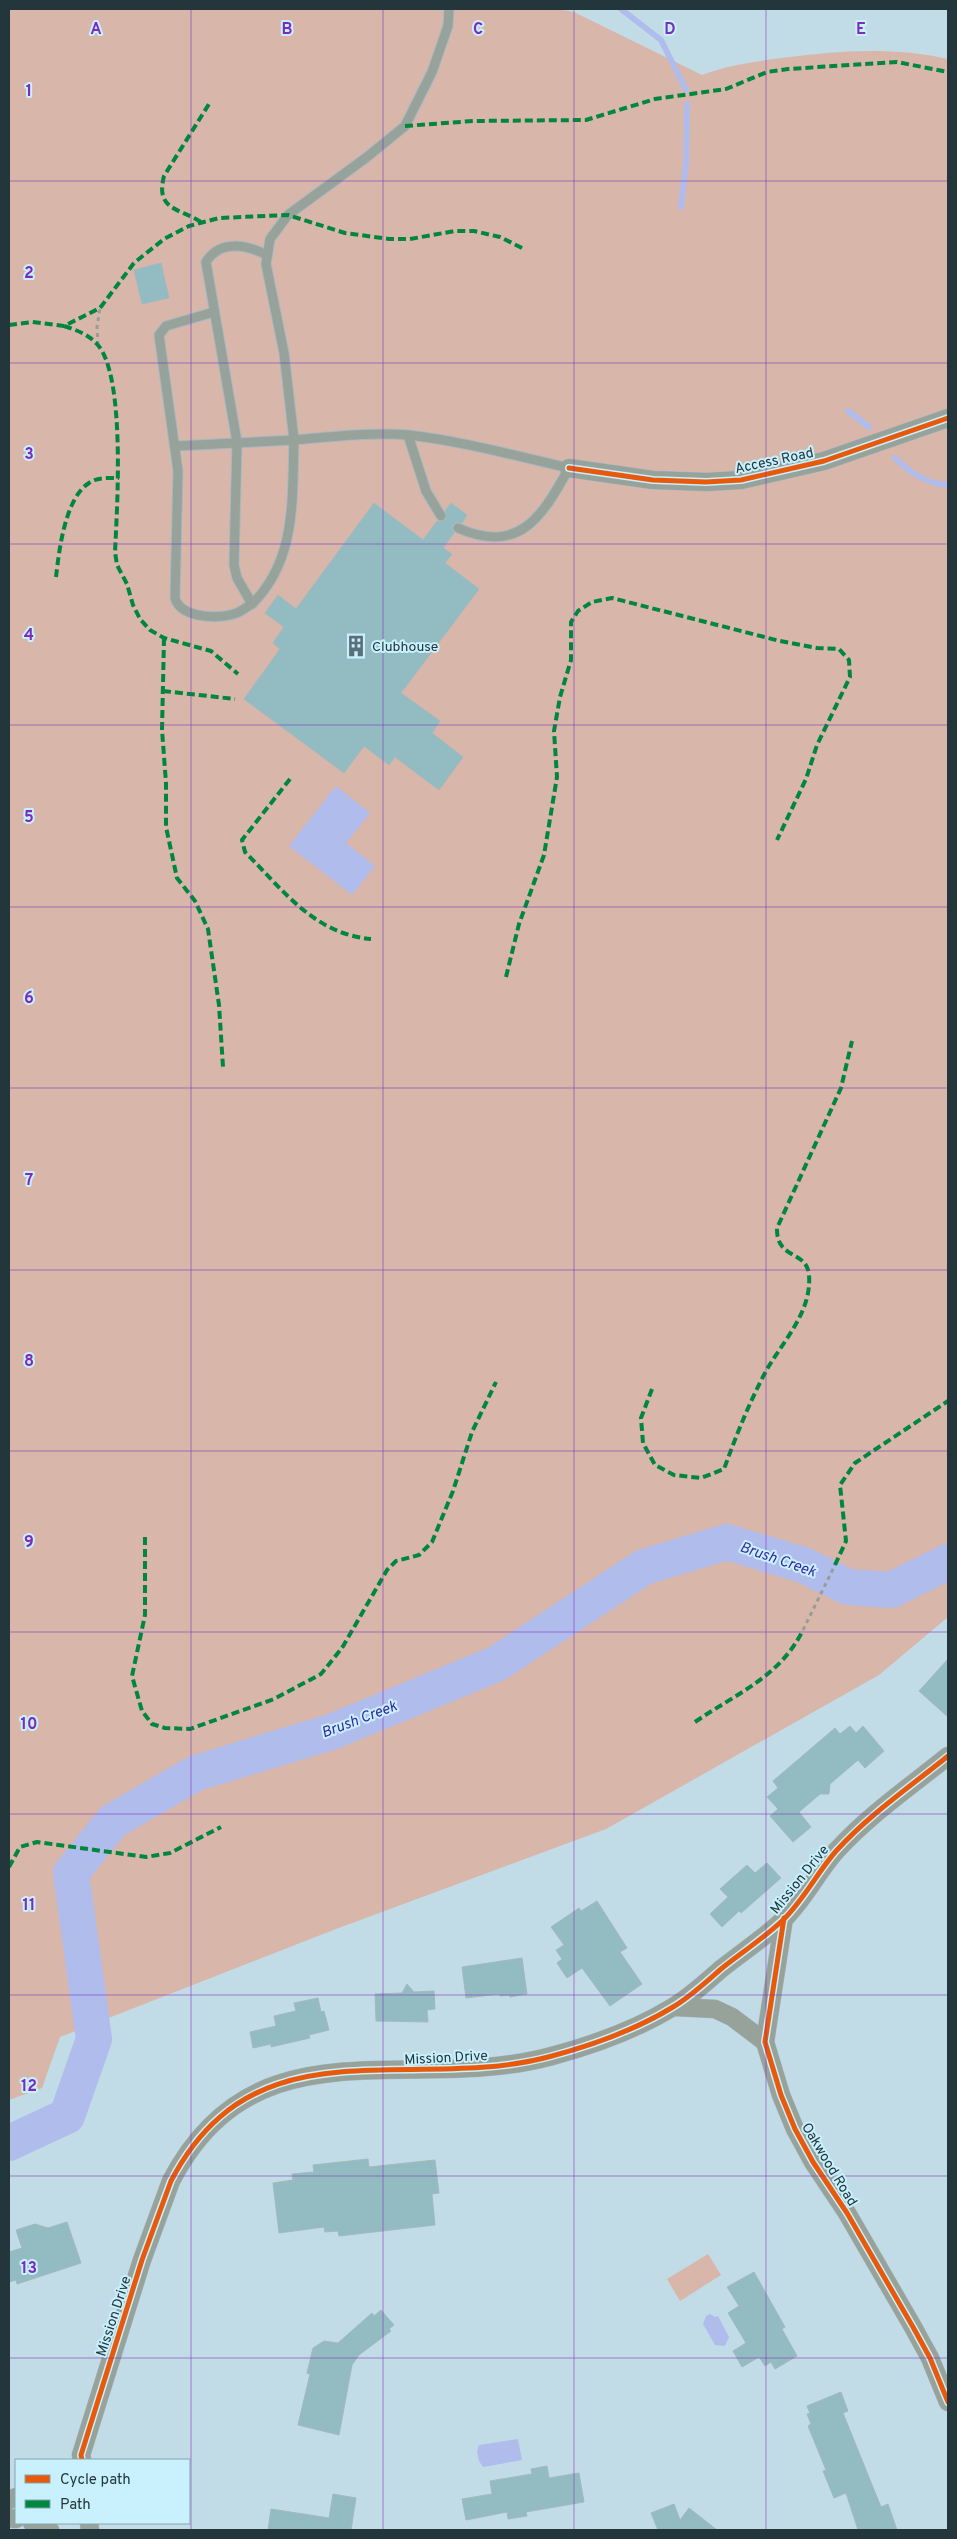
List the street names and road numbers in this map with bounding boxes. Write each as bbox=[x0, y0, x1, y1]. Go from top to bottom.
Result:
street label: Access Road bbox=[734, 445, 815, 478]
street label: Mission Drive bbox=[767, 1842, 833, 1918]
street label: Mission Drive bbox=[404, 2048, 488, 2069]
street label: Oakwood Road bbox=[797, 2120, 860, 2209]
street label: Mission Drive bbox=[93, 2274, 135, 2359]

